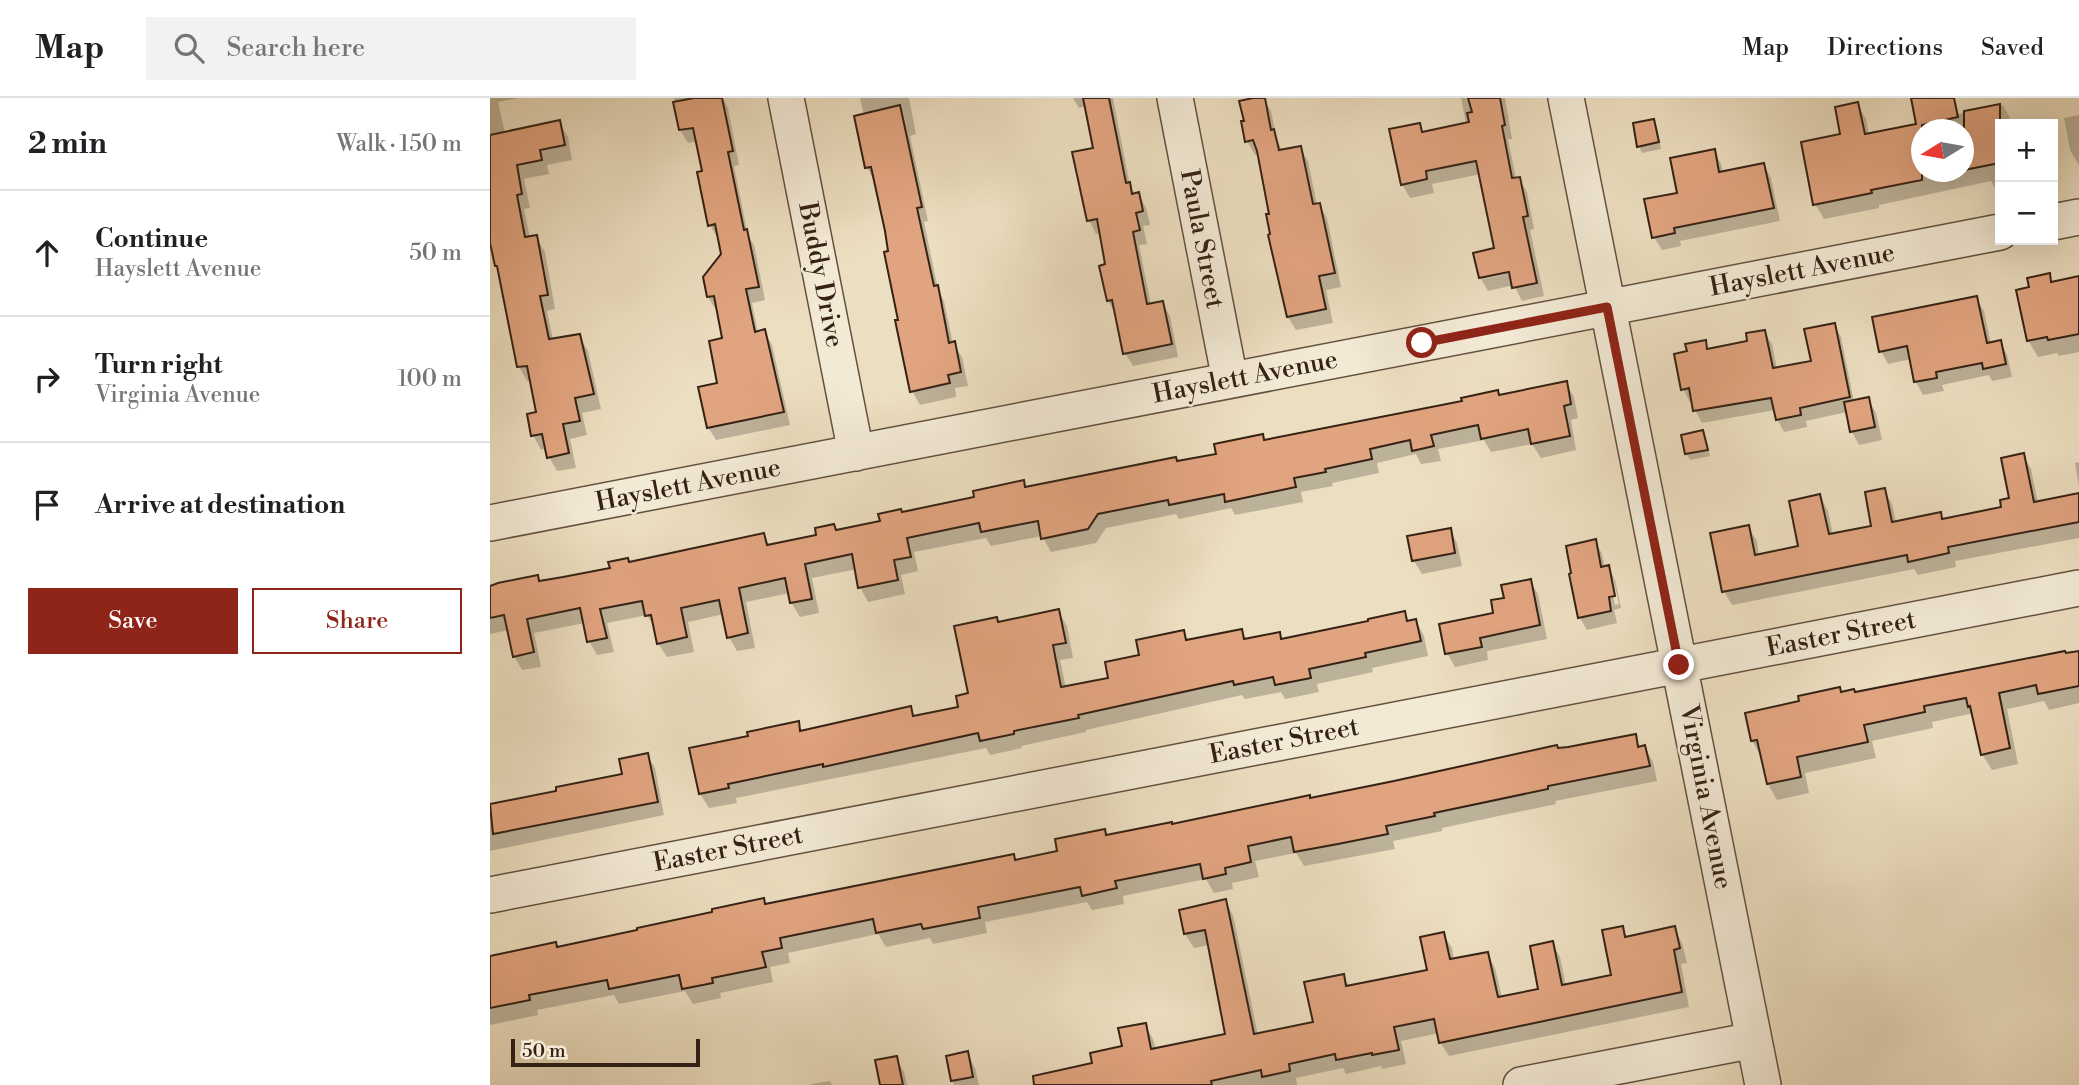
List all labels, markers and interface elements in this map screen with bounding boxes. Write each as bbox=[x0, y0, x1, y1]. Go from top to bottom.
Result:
search box bbox=[146, 17, 636, 80]
text: Map bbox=[35, 28, 104, 69]
icon: search bbox=[170, 29, 208, 67]
text: Search here bbox=[226, 32, 365, 64]
text: Map bbox=[1742, 33, 1789, 63]
text: Directions bbox=[1827, 33, 1943, 63]
text: Saved bbox=[1981, 33, 2044, 63]
north arrow bbox=[1911, 119, 1974, 182]
map controls bbox=[1995, 119, 2058, 245]
button: + bbox=[1995, 119, 2058, 182]
text: 2 min bbox=[28, 125, 107, 163]
text: Walk · 150 m bbox=[336, 130, 462, 158]
street label: Paula Street bbox=[1173, 167, 1231, 311]
button: − bbox=[1995, 182, 2058, 245]
street label: Buddy Drive bbox=[791, 199, 851, 350]
text: Continue bbox=[95, 223, 208, 255]
icon: ahead bbox=[28, 234, 66, 272]
street label: Hayslett Avenue bbox=[1707, 236, 1897, 304]
text: 50 m bbox=[409, 239, 462, 267]
text: Hayslett Avenue bbox=[95, 255, 261, 283]
route start bbox=[1406, 327, 1437, 358]
street label: Hayslett Avenue bbox=[1150, 343, 1340, 411]
text: Turn right bbox=[95, 349, 223, 381]
icon: right bbox=[28, 360, 66, 398]
text: 100 m bbox=[397, 365, 462, 393]
text: Virginia Avenue bbox=[95, 381, 260, 409]
street label: Hayslett Avenue bbox=[593, 451, 783, 519]
icon: arrive bbox=[28, 486, 66, 524]
text: Arrive at destination bbox=[95, 489, 345, 521]
button: Save bbox=[28, 588, 238, 654]
button: Share bbox=[252, 588, 462, 654]
street label: Easter Street bbox=[1763, 604, 1919, 664]
route end bbox=[1663, 649, 1694, 680]
street label: Virginia Avenue bbox=[1672, 701, 1740, 892]
street label: Easter Street bbox=[1206, 711, 1362, 771]
street label: Easter Street bbox=[650, 819, 806, 879]
scale bar bbox=[511, 1036, 700, 1068]
text: 50 m bbox=[522, 1039, 566, 1063]

